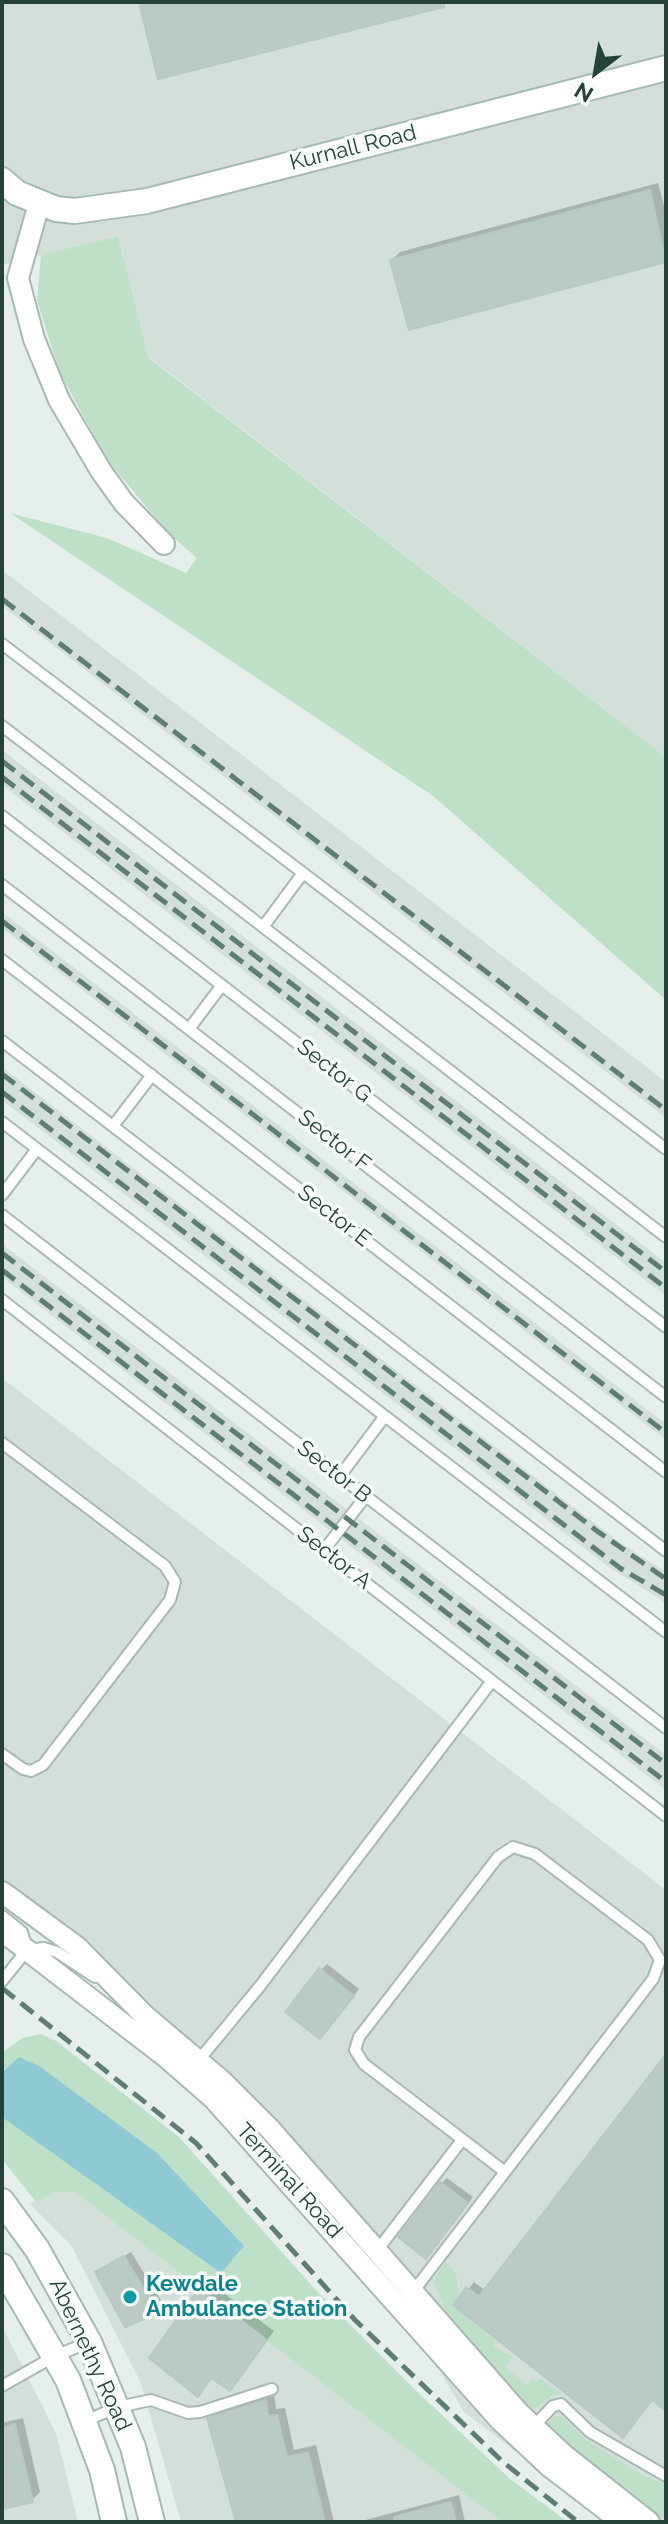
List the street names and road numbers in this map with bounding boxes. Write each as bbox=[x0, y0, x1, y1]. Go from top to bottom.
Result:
street label: Kurnall Road bbox=[287, 120, 419, 176]
street label: Sector G bbox=[291, 1034, 377, 1108]
street label: Sector F bbox=[292, 1104, 376, 1178]
street label: Sector E bbox=[292, 1179, 376, 1253]
street label: Sector B bbox=[292, 1435, 376, 1509]
street label: Sector A bbox=[292, 1521, 376, 1595]
street label: Terminal Road bbox=[230, 2118, 348, 2244]
street label: Abernethy Road bbox=[43, 2275, 137, 2435]

